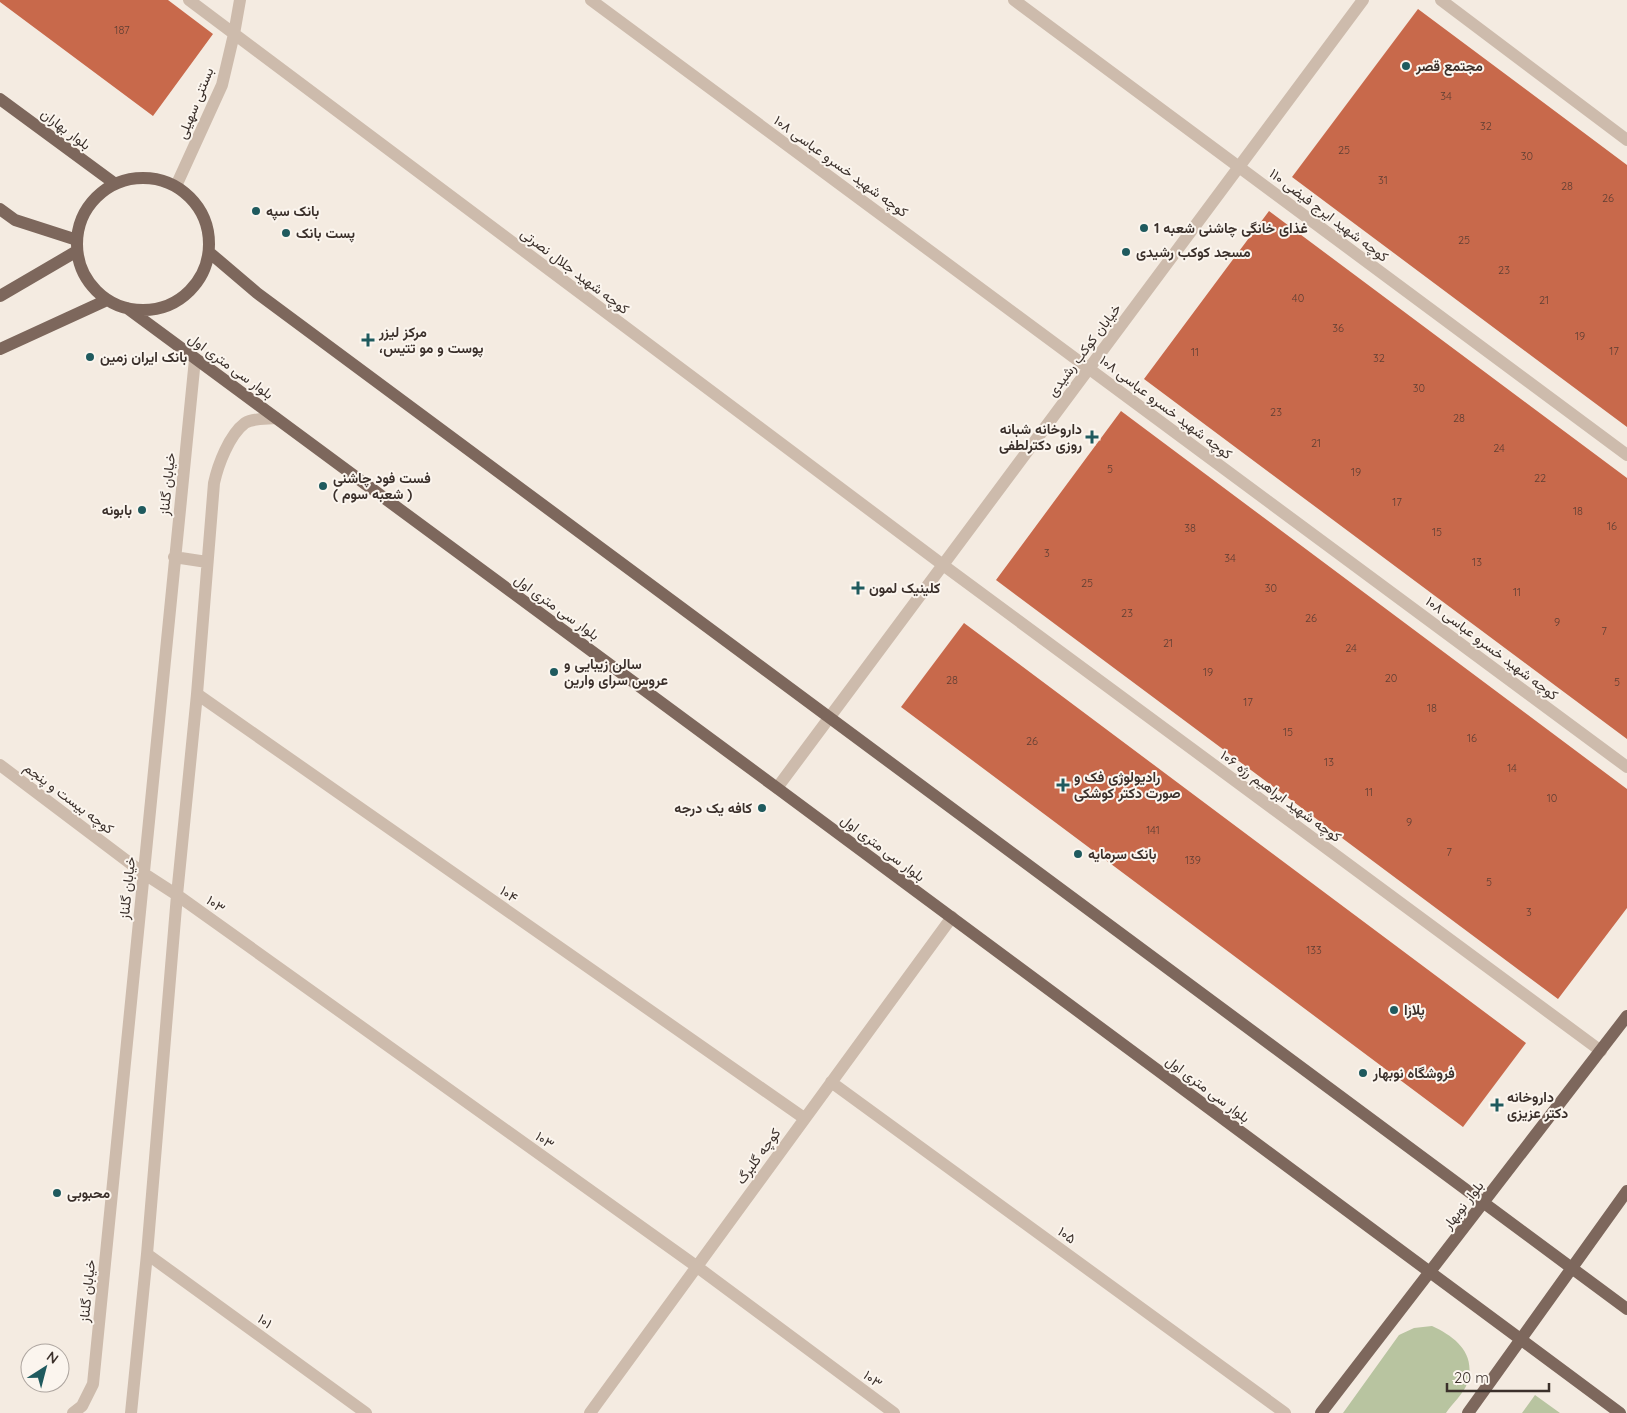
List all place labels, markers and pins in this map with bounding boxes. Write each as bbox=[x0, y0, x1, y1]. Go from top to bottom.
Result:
place label: مجتمع قصر bbox=[1415, 57, 1483, 76]
marker: مجتمع قصر bbox=[1400, 60, 1412, 72]
place label: بانک سپه bbox=[266, 202, 319, 221]
marker: بانک سپه bbox=[250, 205, 262, 217]
place label: غذای خانگی چاشنی شعبه 1 bbox=[1154, 219, 1308, 238]
marker: غذای خانگی چاشنی شعبه 1 bbox=[1138, 222, 1150, 234]
place label: پست بانک bbox=[296, 224, 355, 243]
marker: پست بانک bbox=[280, 227, 292, 239]
place label: مسجد کوکب رشیدی bbox=[1136, 243, 1251, 261]
marker: مسجد کوکب رشیدی bbox=[1120, 246, 1132, 258]
place label: مرکز لیزر ،پوست و مو تتیس bbox=[378, 323, 484, 358]
marker: مرکز لیزر ،پوست و مو تتیس bbox=[361, 333, 375, 347]
place label: بانک ایران زمین bbox=[100, 348, 187, 366]
marker: بانک ایران زمین bbox=[84, 351, 96, 363]
place label: داروخانه شبانه روزی دکترلطفی bbox=[999, 420, 1082, 454]
marker: داروخانه شبانه روزی دکترلطفی bbox=[1086, 431, 1098, 443]
place label: فست فود چاشنی ( شعبه سوم ) bbox=[333, 469, 431, 503]
marker: فست فود چاشنی ( شعبه سوم ) bbox=[317, 480, 329, 492]
place label: بابونه bbox=[102, 501, 132, 519]
marker: بابونه bbox=[136, 504, 148, 516]
place label: کلینیک لمون bbox=[869, 579, 940, 597]
marker: کلینیک لمون bbox=[851, 581, 865, 595]
place label: سالن زیبایی‌ و عروس سرای وارین bbox=[564, 655, 668, 689]
marker: سالن زیبایی‌ و عروس سرای وارین bbox=[548, 666, 560, 678]
place label: رادیولوژی فک و صورت دکتر کوشکی bbox=[1074, 768, 1181, 802]
marker: رادیولوژی فک و صورت دکتر کوشکی bbox=[1056, 778, 1070, 792]
place label: کافه یک درجه bbox=[674, 799, 752, 817]
marker: کافه یک درجه bbox=[756, 802, 768, 814]
place label: بانک سرمایه bbox=[1088, 845, 1157, 863]
marker: بانک سرمایه bbox=[1072, 848, 1084, 860]
place label: پلازا bbox=[1404, 1001, 1425, 1020]
marker: پلازا bbox=[1388, 1004, 1400, 1016]
place label: فروشگاه نوبهار bbox=[1372, 1064, 1455, 1082]
marker: فروشگاه نوبهار bbox=[1357, 1067, 1369, 1079]
place label: داروخانه دکتر عزیزی bbox=[1507, 1088, 1568, 1122]
marker: داروخانه دکتر عزیزی bbox=[1491, 1099, 1503, 1111]
place label: محبوبی bbox=[67, 1184, 111, 1202]
marker: محبوبی bbox=[51, 1187, 63, 1199]

